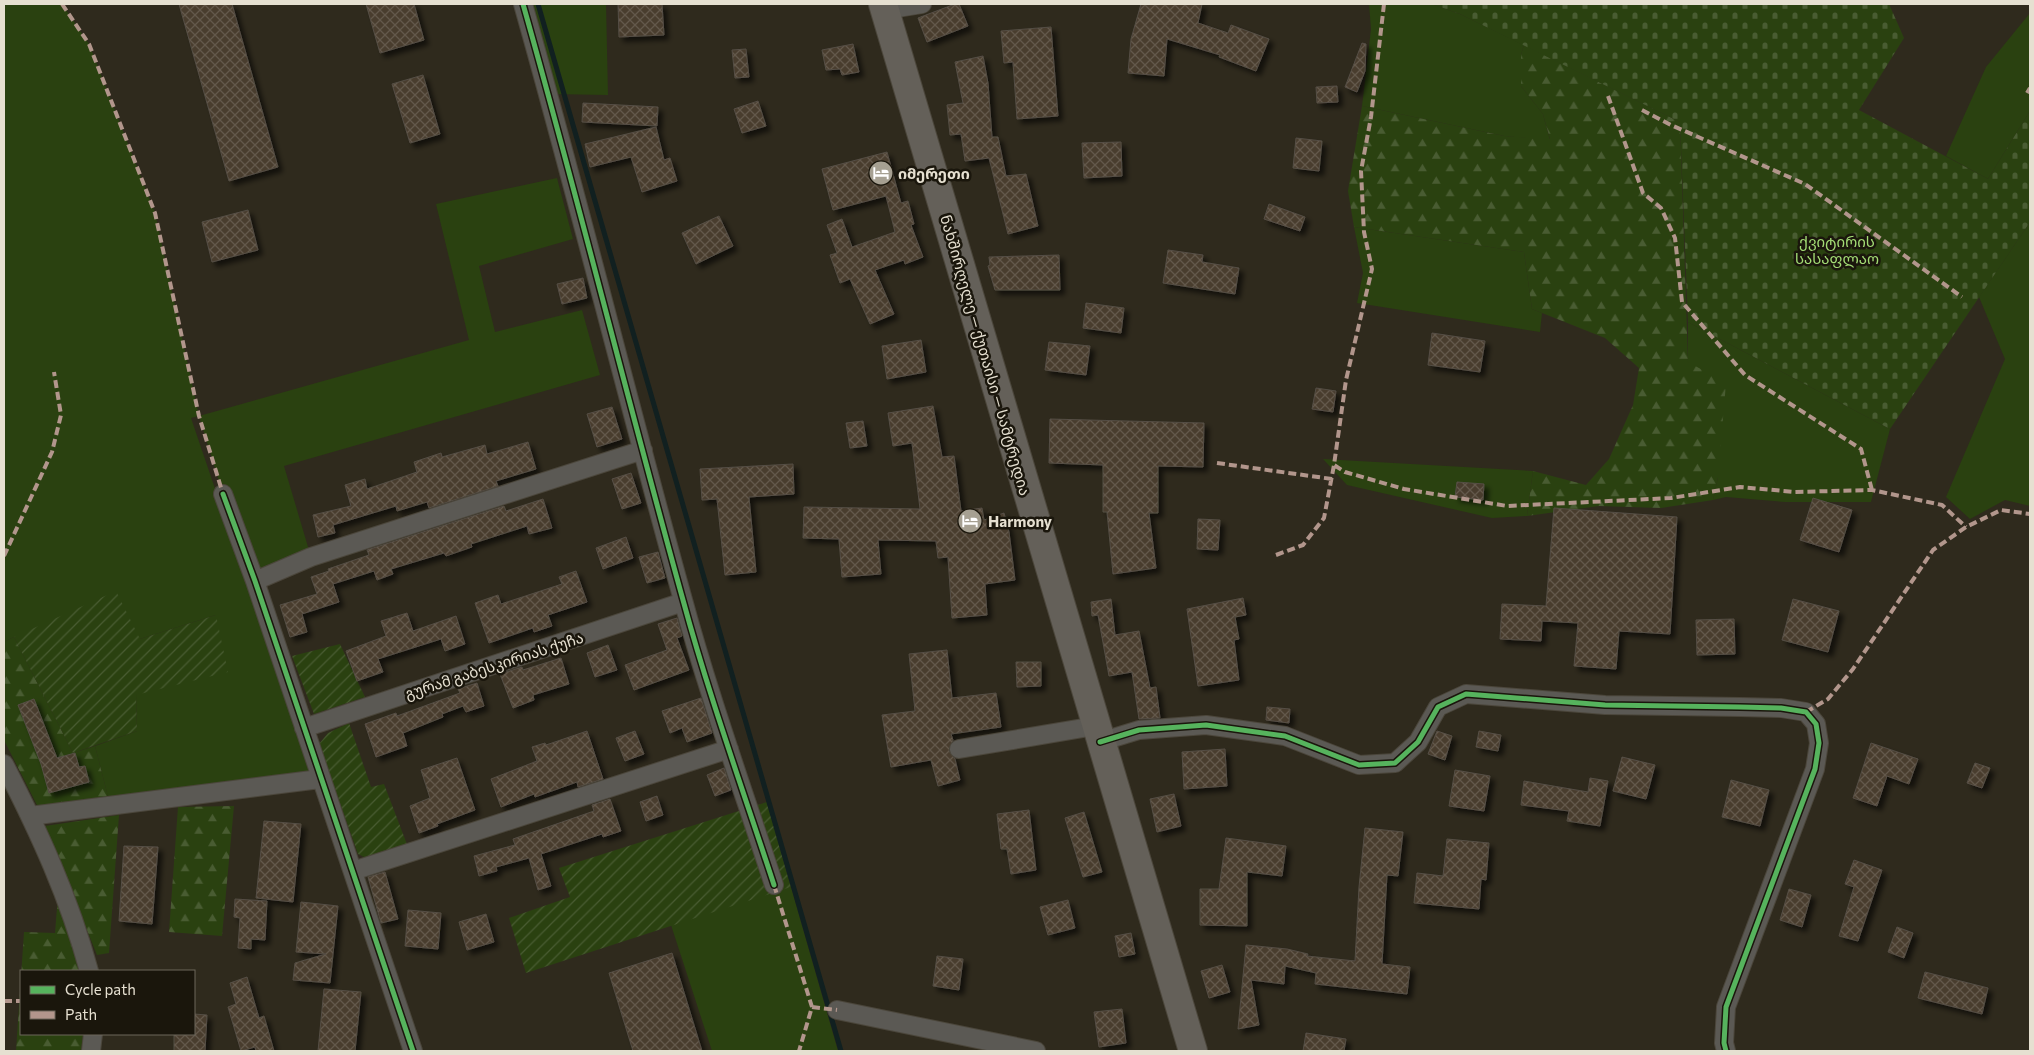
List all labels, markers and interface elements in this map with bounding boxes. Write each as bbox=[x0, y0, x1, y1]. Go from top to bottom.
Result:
hotel icon: იმერეთი bbox=[868, 160, 894, 186]
place label: იმერეთი bbox=[898, 164, 970, 183]
street label: ნახშირღელე — ქუთაისი — სამტრედია bbox=[936, 213, 1035, 498]
park label: ქვიტირის სასაფლაო bbox=[1795, 232, 1879, 268]
hotel icon: Harmony bbox=[957, 508, 983, 534]
place label: Harmony bbox=[988, 512, 1053, 530]
street label: გურამ გაბესკირიას ქუჩა bbox=[402, 628, 586, 703]
legend bbox=[20, 970, 195, 1035]
text: Cycle path bbox=[65, 980, 136, 998]
text: Path bbox=[65, 1005, 97, 1023]

